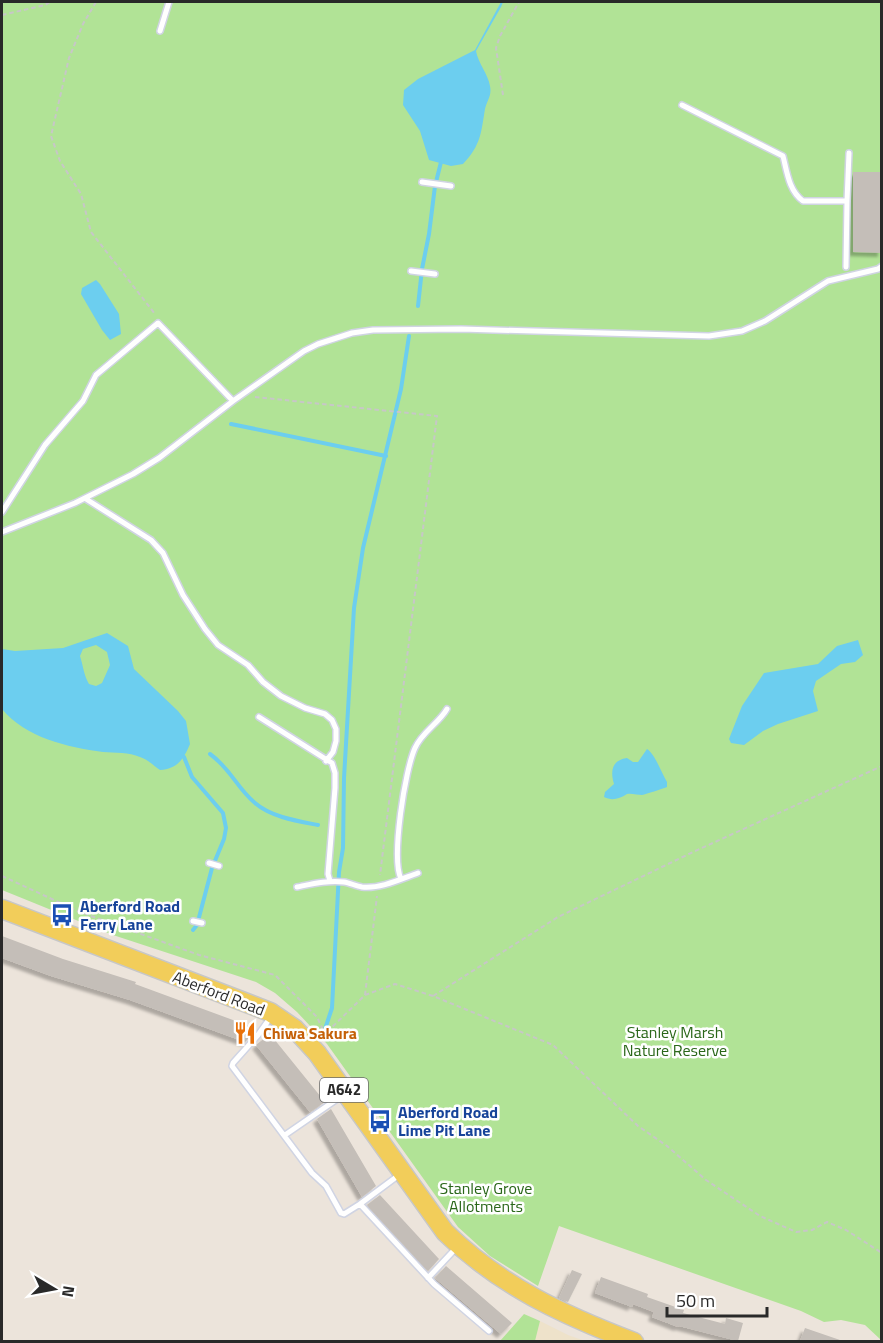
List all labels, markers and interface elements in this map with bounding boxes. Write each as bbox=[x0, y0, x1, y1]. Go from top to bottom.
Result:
place label: Aberford Road Ferry Lane bbox=[80, 894, 180, 936]
bus stop icon: Aberford Road Ferry Lane bbox=[49, 902, 75, 928]
street label: Aberford Road bbox=[169, 964, 269, 1022]
restaurant icon: Chiwa Sakura bbox=[232, 1020, 258, 1046]
park label: Stanley Marsh Nature Reserve bbox=[623, 1020, 727, 1062]
place label: Chiwa Sakura bbox=[263, 1021, 357, 1045]
road number: A642 bbox=[320, 1078, 368, 1102]
place label: Aberford Road Lime Pit Lane bbox=[398, 1100, 498, 1142]
bus stop icon: Aberford Road Lime Pit Lane bbox=[367, 1108, 393, 1134]
park label: Stanley Grove Allotments bbox=[440, 1176, 532, 1218]
north arrow bbox=[24, 1259, 84, 1319]
scale bar bbox=[667, 1280, 768, 1318]
text: N bbox=[56, 1284, 82, 1299]
text: 50 m bbox=[676, 1287, 715, 1314]

